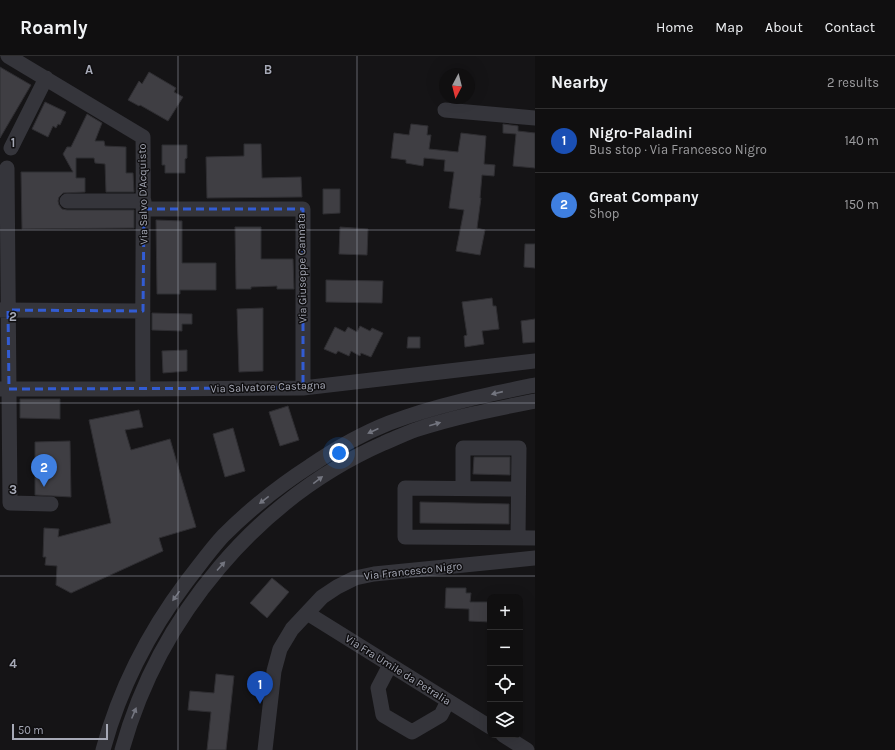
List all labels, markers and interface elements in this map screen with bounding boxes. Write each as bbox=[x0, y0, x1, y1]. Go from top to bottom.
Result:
text: Roamly bbox=[20, 17, 87, 39]
text: Home bbox=[656, 19, 693, 36]
text: Map bbox=[715, 19, 743, 36]
text: About bbox=[765, 19, 803, 36]
text: Contact bbox=[825, 19, 875, 36]
text: A bbox=[85, 62, 93, 77]
text: B bbox=[264, 62, 272, 77]
north arrow bbox=[439, 68, 475, 104]
text: Nearby bbox=[551, 72, 608, 92]
text: 2 results bbox=[827, 75, 879, 90]
text: Nigro-Paladini bbox=[589, 124, 693, 142]
text: 1 bbox=[562, 133, 566, 148]
text: 140 m bbox=[844, 133, 879, 148]
text: 1 bbox=[11, 135, 15, 150]
text: Bus stop · Via Francesco Nigro bbox=[589, 142, 767, 157]
street label: Via Salvo D'Acquisto bbox=[136, 143, 150, 245]
text: Great Company bbox=[589, 188, 699, 206]
text: 2 bbox=[560, 197, 568, 212]
text: 150 m bbox=[844, 197, 879, 212]
text: Shop bbox=[589, 206, 619, 221]
street label: Via Giuseppe Cannata bbox=[295, 213, 309, 323]
text: 2 bbox=[9, 309, 17, 324]
street label: Via Salvatore Castagna bbox=[210, 378, 326, 396]
one-way arrow bbox=[491, 390, 503, 396]
one-way arrow bbox=[429, 421, 441, 427]
one-way arrow bbox=[367, 428, 379, 434]
your location bbox=[329, 443, 349, 463]
pin: 2 bbox=[31, 454, 57, 487]
one-way arrow bbox=[313, 476, 323, 484]
text: 3 bbox=[9, 482, 17, 497]
one-way arrow bbox=[258, 496, 269, 505]
street label: Via Francesco Nigro bbox=[363, 559, 463, 583]
one-way arrow bbox=[216, 561, 225, 570]
one-way arrow bbox=[172, 590, 180, 601]
map controls bbox=[487, 594, 523, 738]
button: + bbox=[487, 594, 523, 630]
button: − bbox=[487, 630, 523, 666]
street label: Via Fra Umile da Petralia bbox=[343, 632, 453, 708]
text: 4 bbox=[9, 656, 17, 671]
button: locate bbox=[487, 666, 523, 702]
pin: 1 bbox=[247, 671, 273, 704]
button: layers bbox=[487, 702, 523, 738]
one-way arrow bbox=[131, 707, 137, 719]
scale bar bbox=[12, 722, 108, 741]
text: 50 m bbox=[18, 724, 44, 737]

